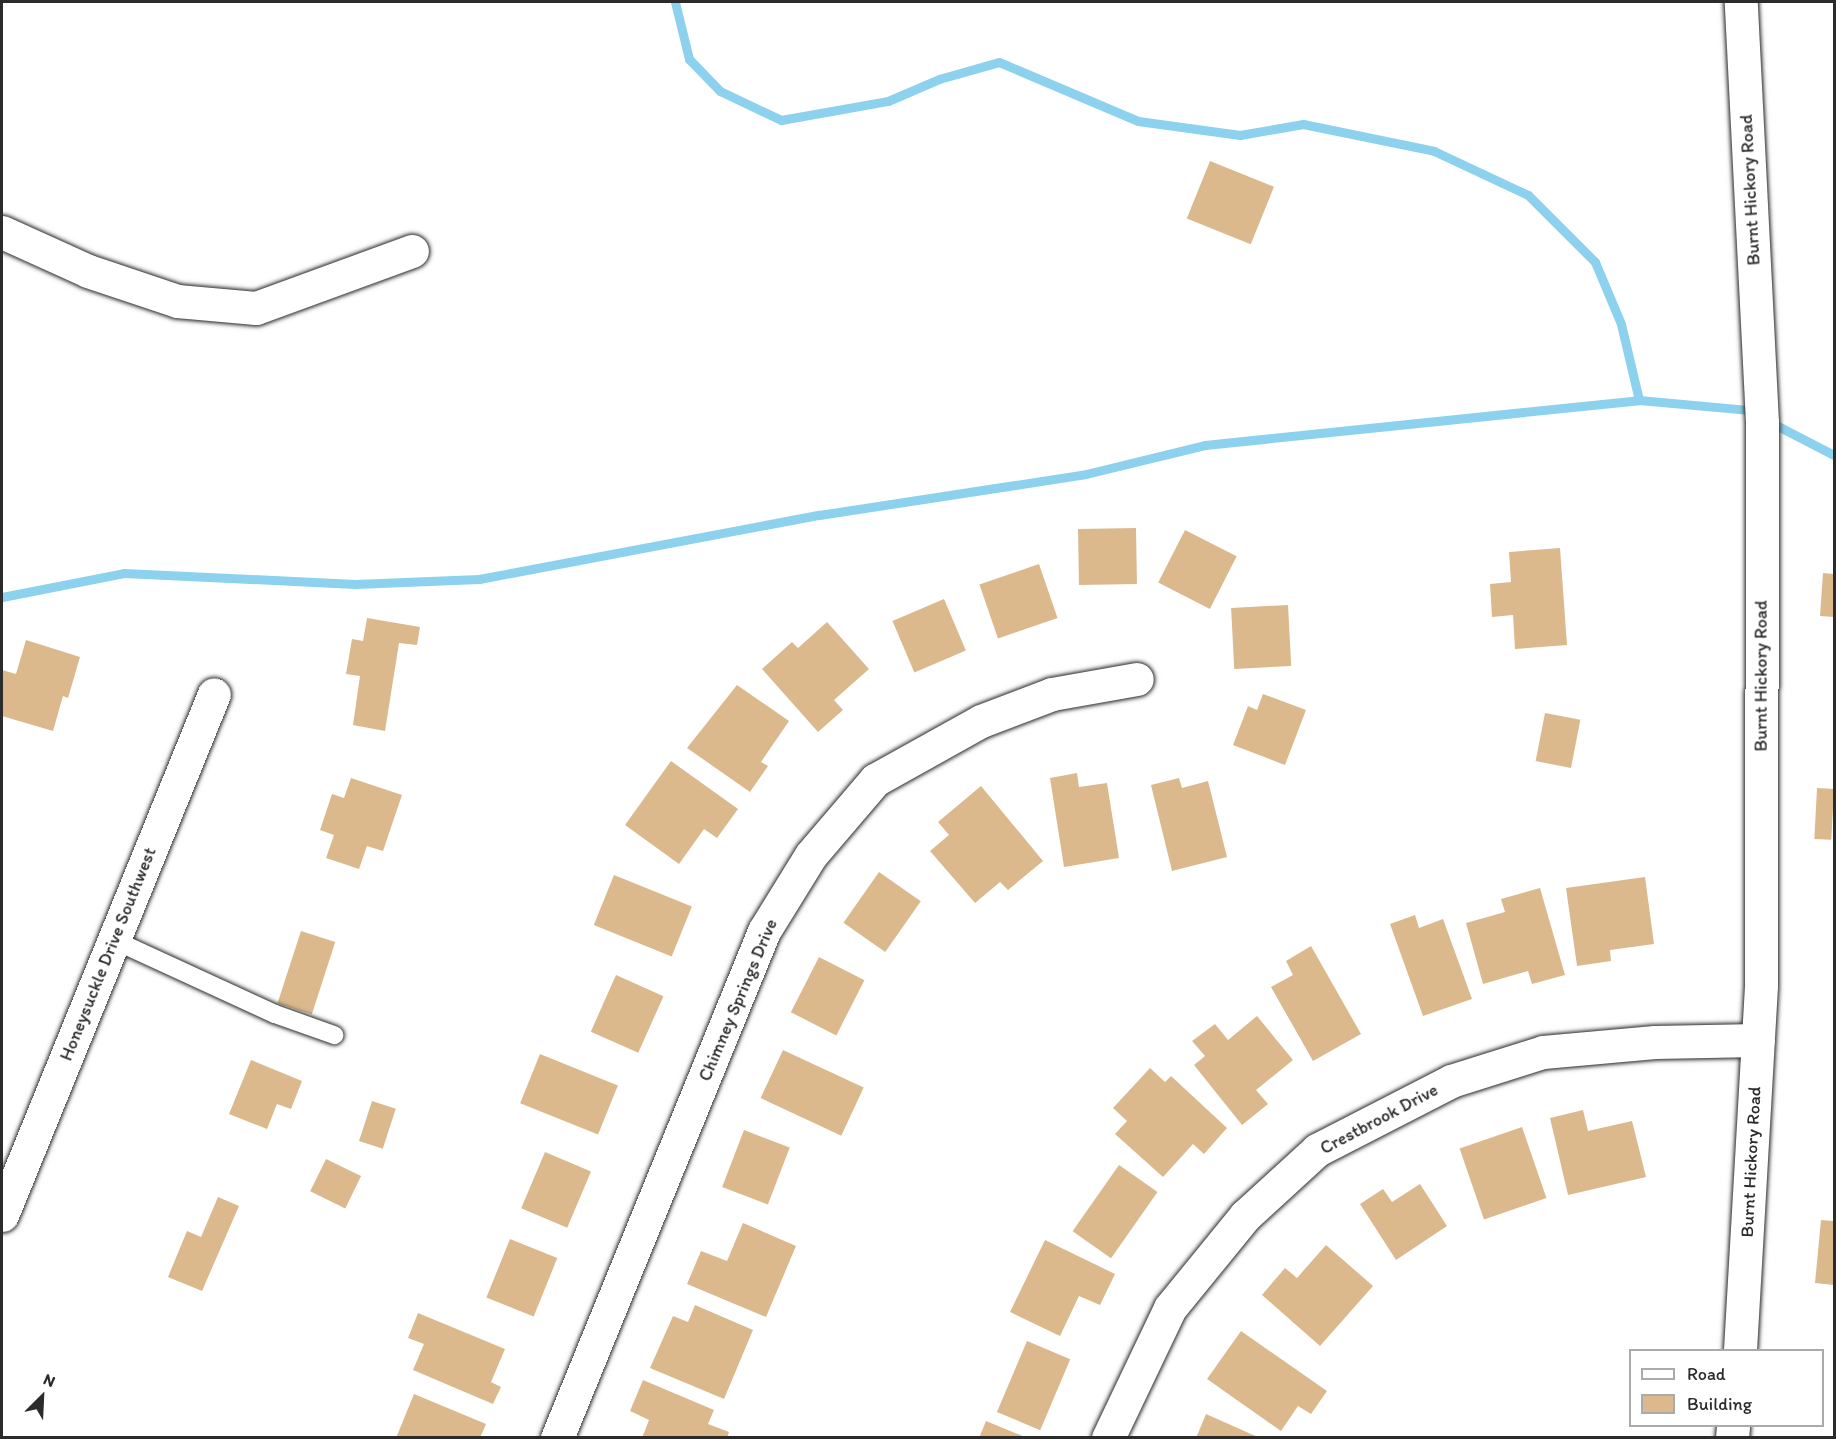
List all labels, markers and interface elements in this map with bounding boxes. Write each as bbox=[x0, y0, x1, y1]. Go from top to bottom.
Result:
street label: Burnt Hickory Road bbox=[1735, 114, 1765, 266]
street label: Burnt Hickory Road bbox=[1750, 600, 1772, 752]
street label: Honeysuckle Drive Southwest bbox=[55, 844, 161, 1064]
street label: Chimney Springs Drive bbox=[694, 915, 782, 1085]
street label: Crestbrook Drive bbox=[1316, 1079, 1442, 1159]
street label: Burnt Hickory Road bbox=[1736, 1086, 1766, 1238]
legend bbox=[1629, 1349, 1824, 1427]
text: Road bbox=[1687, 1363, 1726, 1385]
north arrow bbox=[12, 1367, 72, 1427]
text: N bbox=[41, 1369, 58, 1391]
text: Building bbox=[1687, 1393, 1752, 1415]

